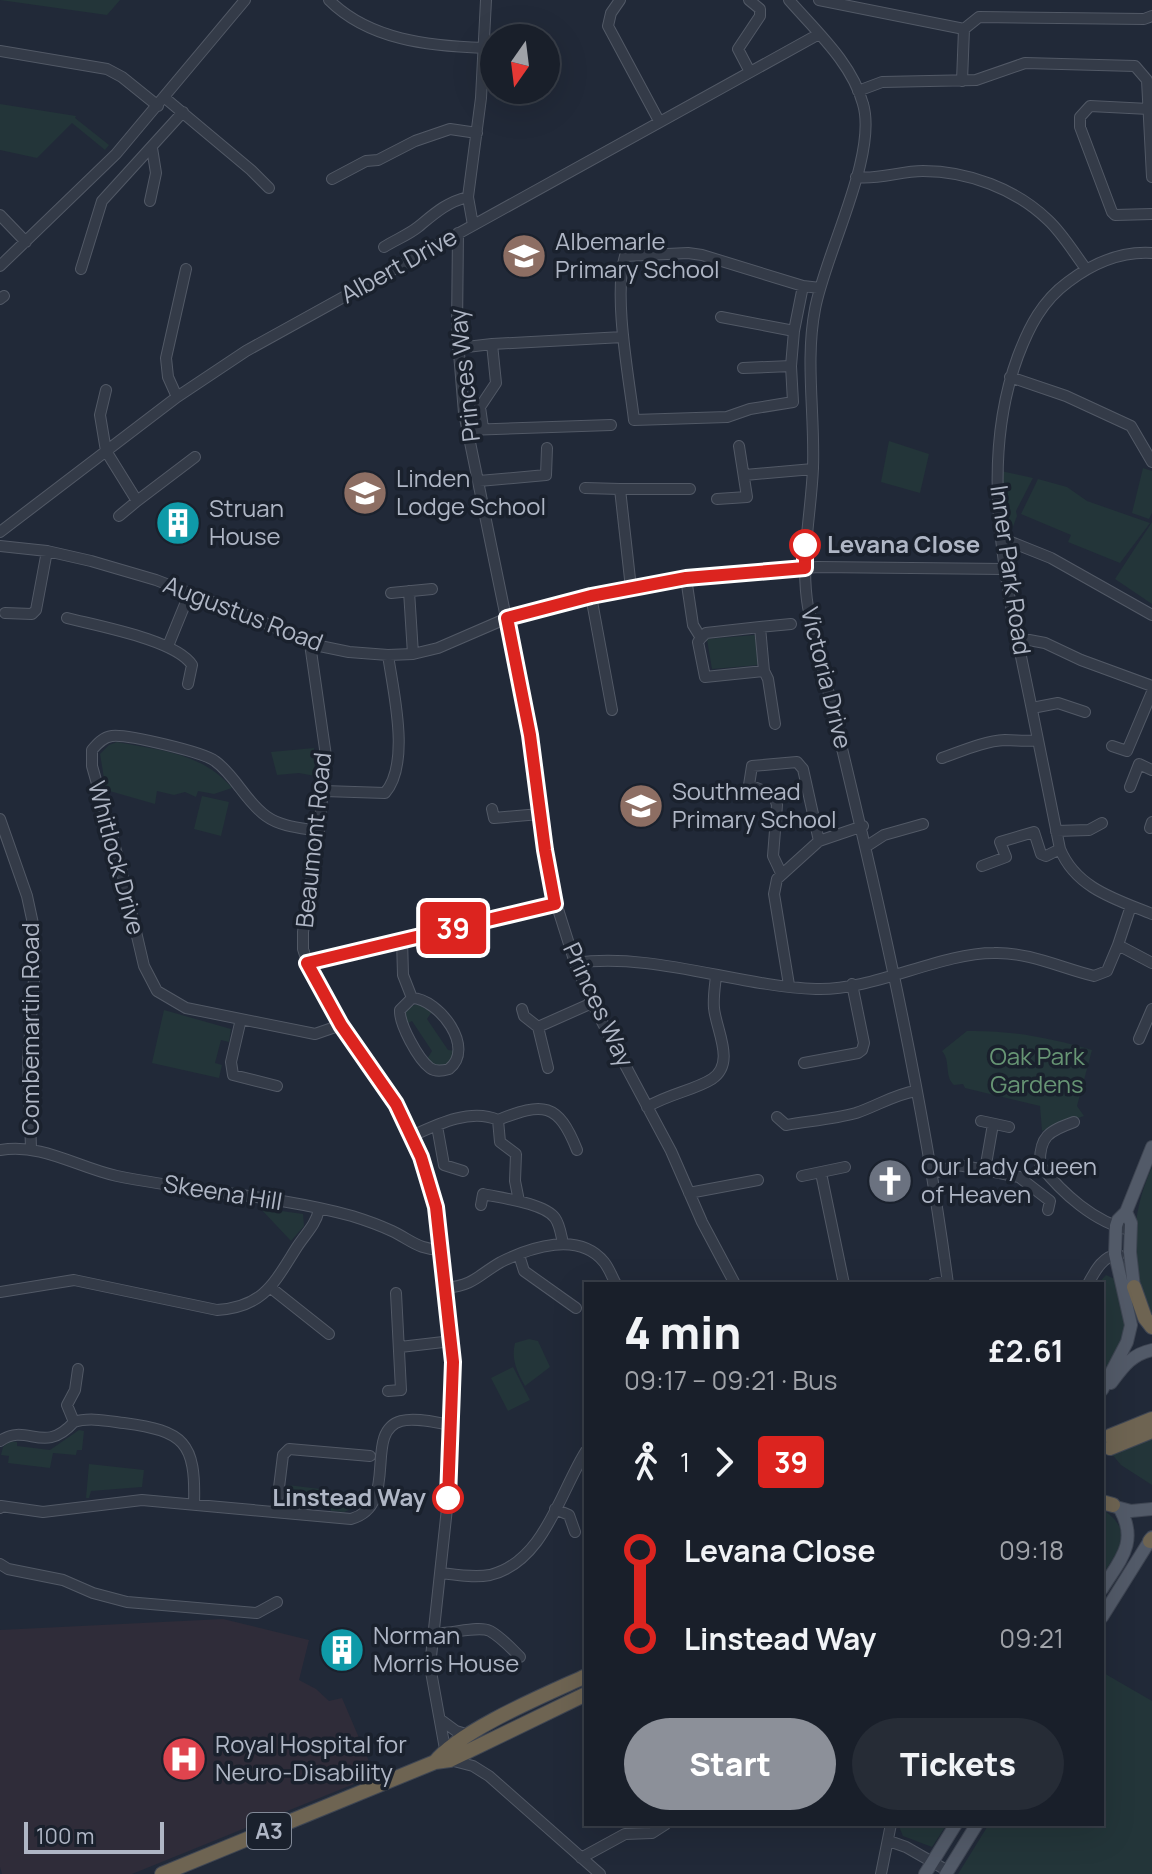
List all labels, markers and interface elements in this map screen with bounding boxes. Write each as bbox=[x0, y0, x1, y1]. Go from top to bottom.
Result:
north arrow bbox=[480, 24, 560, 104]
map controls bbox=[480, 24, 560, 104]
street label: Albert Drive bbox=[334, 219, 462, 310]
place label: Albemarle Primary School bbox=[555, 224, 720, 285]
school or university icon: Albemarle Primary School bbox=[500, 232, 548, 280]
street label: Princes Way bbox=[440, 307, 487, 443]
place label: Linden Lodge School bbox=[396, 461, 546, 522]
school or university icon: Linden Lodge School bbox=[341, 469, 389, 517]
street label: Inner Park Road bbox=[983, 483, 1040, 657]
place label: Struan House bbox=[209, 491, 284, 552]
building icon: Struan House bbox=[154, 499, 202, 547]
place label: Levana Close bbox=[827, 527, 980, 560]
marker: Levana Close bbox=[790, 530, 820, 560]
street label: Augustus Road bbox=[159, 567, 328, 658]
street label: Victoria Drive bbox=[794, 603, 861, 752]
street label: Beaumont Road bbox=[287, 751, 338, 929]
place label: Southmead Primary School bbox=[672, 774, 837, 835]
street label: Whitlock Drive bbox=[81, 777, 154, 938]
school or university icon: Southmead Primary School bbox=[617, 782, 665, 830]
line badge: 39 bbox=[417, 902, 489, 954]
text: 39 bbox=[436, 909, 470, 947]
street label: Combemartin Road bbox=[13, 922, 46, 1136]
street label: Princes Way bbox=[556, 937, 643, 1072]
park label: Oak Park Gardens bbox=[989, 1039, 1086, 1100]
place label: Our Lady Queen of Heaven bbox=[921, 1149, 1097, 1210]
church icon: Our Lady Queen of Heaven bbox=[866, 1157, 914, 1205]
street label: Skeena Hill bbox=[161, 1166, 285, 1217]
text: 4 min bbox=[624, 1302, 741, 1362]
text: £2.61 bbox=[989, 1330, 1064, 1371]
text: 09:17 – 09:21 · Bus bbox=[624, 1362, 837, 1398]
icon: walk bbox=[624, 1440, 668, 1484]
icon: forward bbox=[702, 1440, 746, 1484]
text: 39 bbox=[774, 1443, 808, 1481]
text: 1 bbox=[680, 1444, 690, 1480]
place label: Linstead Way bbox=[272, 1480, 427, 1513]
marker: Linstead Way bbox=[433, 1483, 463, 1513]
text: Levana Close bbox=[684, 1530, 876, 1571]
text: 09:18 bbox=[999, 1532, 1064, 1568]
place label: Norman Morris House bbox=[373, 1618, 519, 1679]
text: Linstead Way bbox=[684, 1618, 876, 1659]
text: 09:21 bbox=[999, 1620, 1064, 1656]
building icon: Norman Morris House bbox=[318, 1626, 366, 1674]
button: Start bbox=[624, 1718, 836, 1810]
button: Tickets bbox=[852, 1718, 1064, 1810]
place label: Royal Hospital for Neuro-Disability bbox=[215, 1727, 407, 1788]
hospital icon: Royal Hospital for Neuro-Disability bbox=[160, 1735, 208, 1783]
road number: A3 bbox=[247, 1813, 291, 1849]
scale bar bbox=[24, 1818, 164, 1854]
text: 100 m bbox=[36, 1821, 94, 1851]

